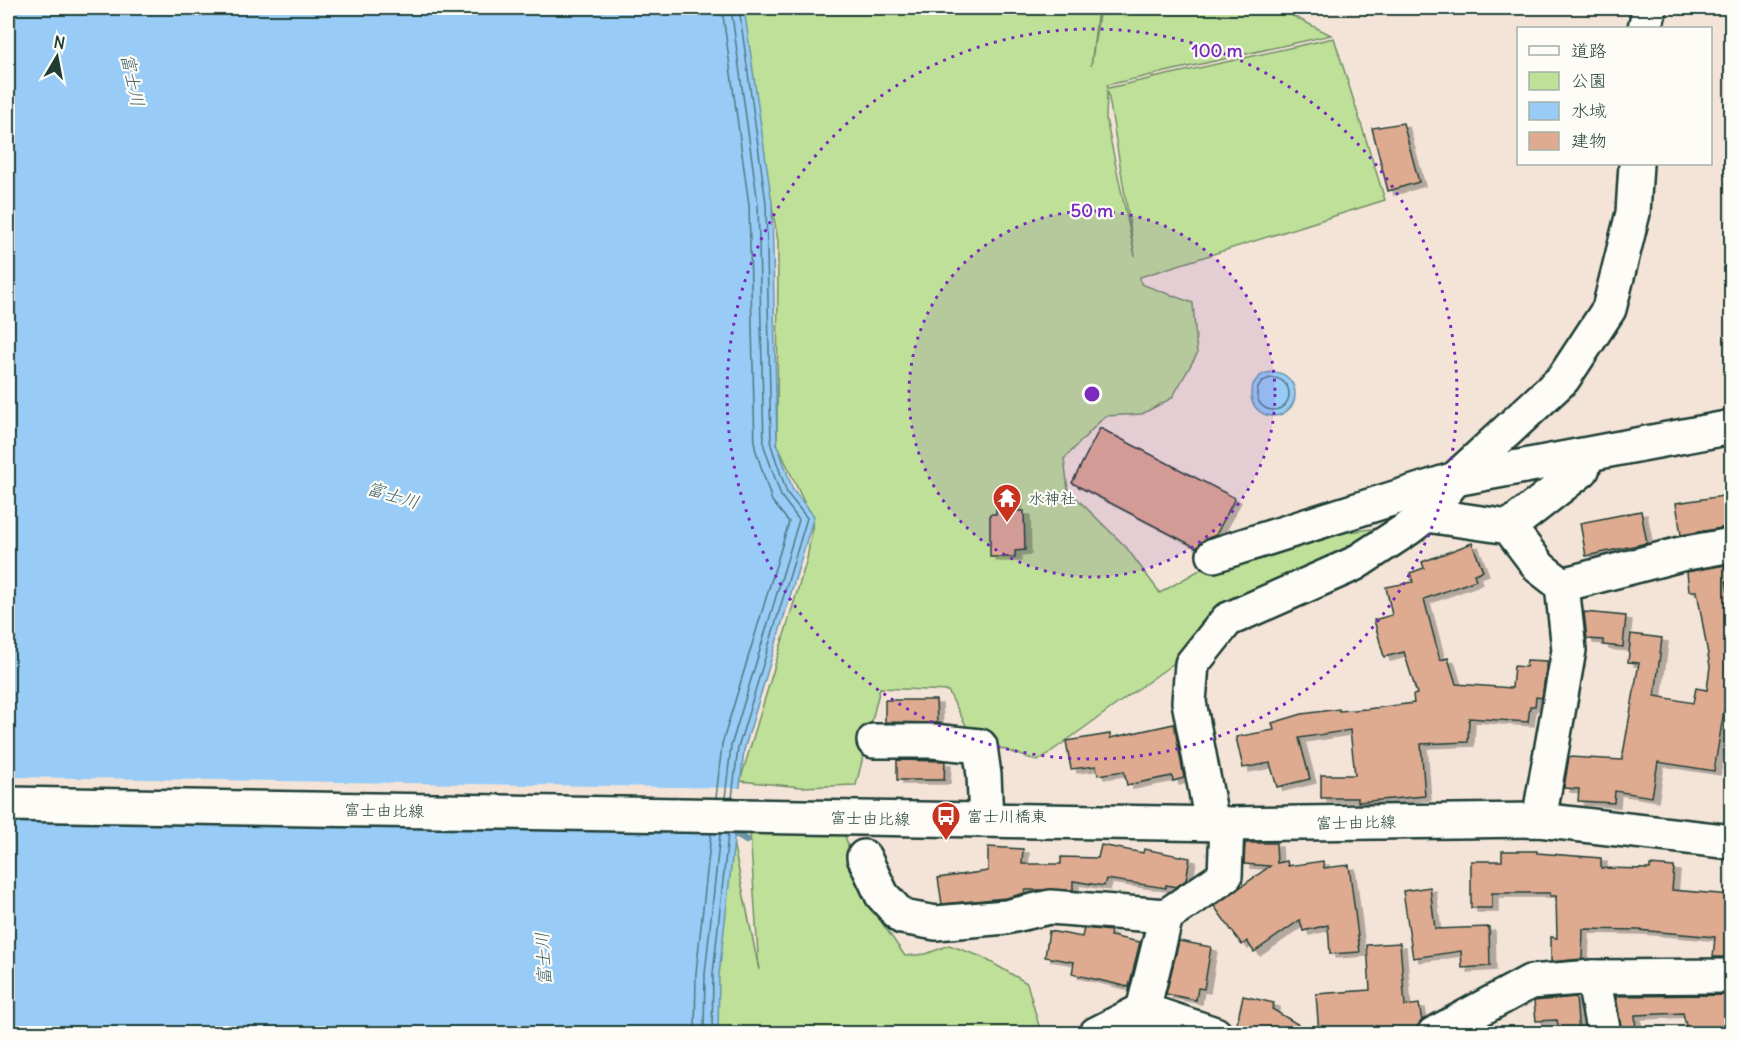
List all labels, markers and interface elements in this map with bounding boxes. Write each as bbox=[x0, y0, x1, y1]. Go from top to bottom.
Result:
north arrow bbox=[27, 27, 87, 87]
legend bbox=[1517, 27, 1712, 165]
text: N bbox=[52, 31, 67, 53]
text: 100 m bbox=[1192, 39, 1243, 62]
text: 道路 bbox=[1571, 39, 1607, 62]
water label: 富士川 bbox=[116, 51, 150, 109]
text: 公園 bbox=[1571, 69, 1607, 92]
text: 水域 bbox=[1571, 99, 1607, 122]
text: 建物 bbox=[1571, 129, 1607, 152]
text: 50 m bbox=[1071, 199, 1113, 222]
centre of rings bbox=[1082, 384, 1102, 404]
water label: 富士川 bbox=[364, 476, 422, 514]
temple icon: 水神社 bbox=[991, 482, 1023, 524]
place label: 水神社 bbox=[1028, 488, 1076, 508]
street label: 富士由比線 bbox=[344, 799, 424, 821]
bus stop icon: 富士川橋東 bbox=[930, 800, 962, 842]
place label: 富士川橋東 bbox=[967, 806, 1047, 826]
street label: 富士由比線 bbox=[830, 807, 910, 829]
street label: 富士由比線 bbox=[1316, 811, 1396, 833]
water label: 富士川 bbox=[530, 931, 556, 987]

